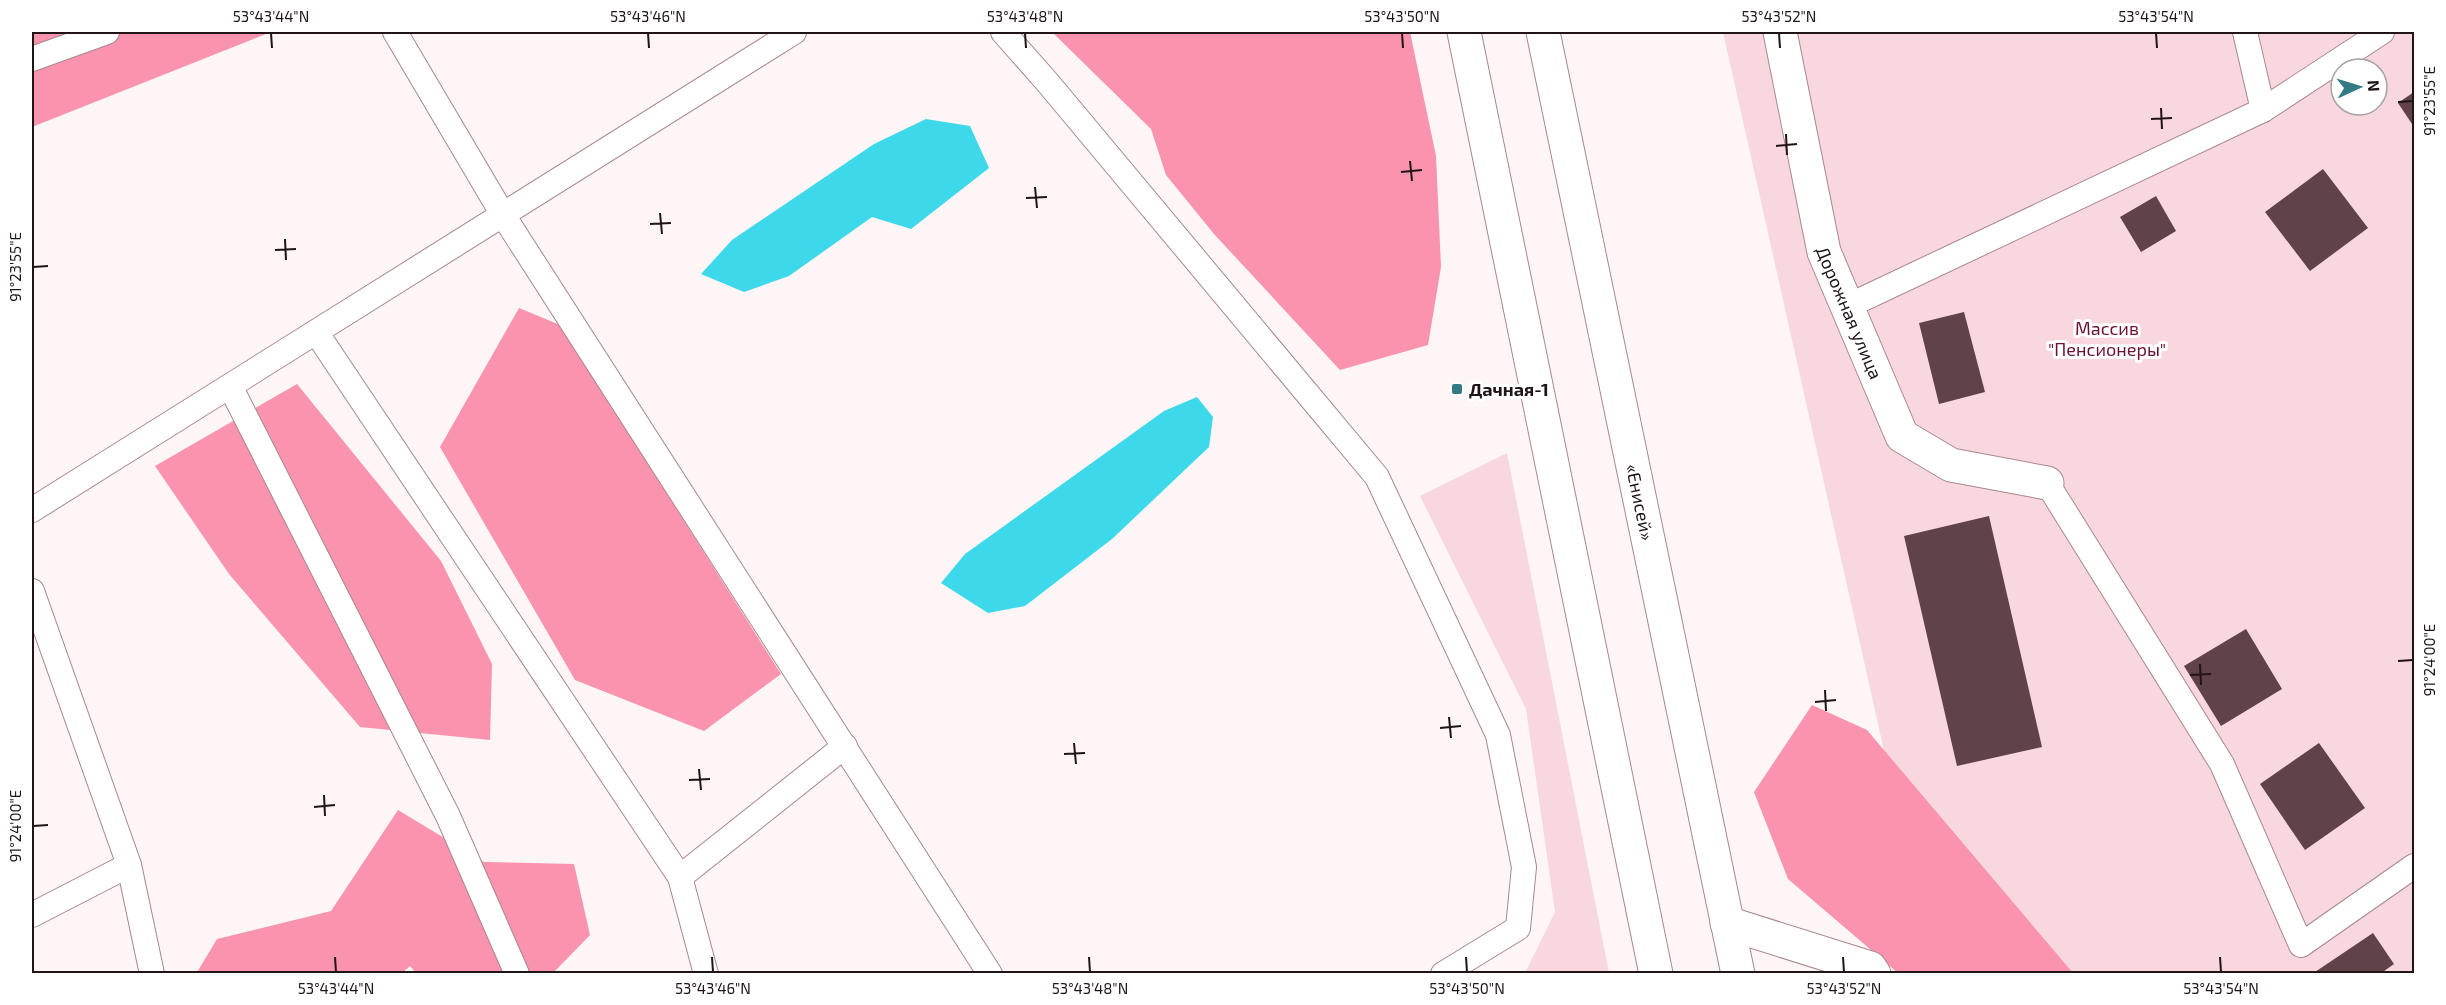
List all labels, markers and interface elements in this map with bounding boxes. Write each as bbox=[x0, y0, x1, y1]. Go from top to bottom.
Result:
text: 53°43'44"N bbox=[233, 7, 309, 25]
text: 53°43'46"N bbox=[610, 7, 686, 25]
text: 53°43'48"N bbox=[987, 7, 1063, 25]
text: 53°43'50"N bbox=[1364, 7, 1440, 25]
text: 53°43'52"N bbox=[1742, 7, 1816, 25]
text: 53°43'54"N bbox=[2118, 7, 2194, 25]
north arrow bbox=[2329, 57, 2389, 117]
text: 91°23'55"E bbox=[2420, 66, 2438, 136]
text: N bbox=[2365, 79, 2384, 92]
text: 91°23'55"E bbox=[6, 232, 24, 302]
street label: Дорожная улица bbox=[1812, 243, 1888, 382]
park label: Массив "Пенсионеры" bbox=[2048, 317, 2166, 360]
place label: Дачная-1 bbox=[1469, 378, 1549, 400]
marker: Дачная-1 bbox=[1450, 382, 1464, 396]
street label: «Енисей» bbox=[1622, 462, 1659, 542]
text: 91°24'00"E bbox=[2420, 624, 2438, 696]
text: 91°24'00"E bbox=[6, 790, 24, 862]
text: 53°43'44"N bbox=[298, 979, 374, 997]
text: 53°43'46"N bbox=[675, 979, 751, 997]
text: 53°43'48"N bbox=[1052, 979, 1128, 997]
text: 53°43'50"N bbox=[1429, 979, 1505, 997]
text: 53°43'52"N bbox=[1807, 979, 1881, 997]
text: 53°43'54"N bbox=[2183, 979, 2259, 997]

